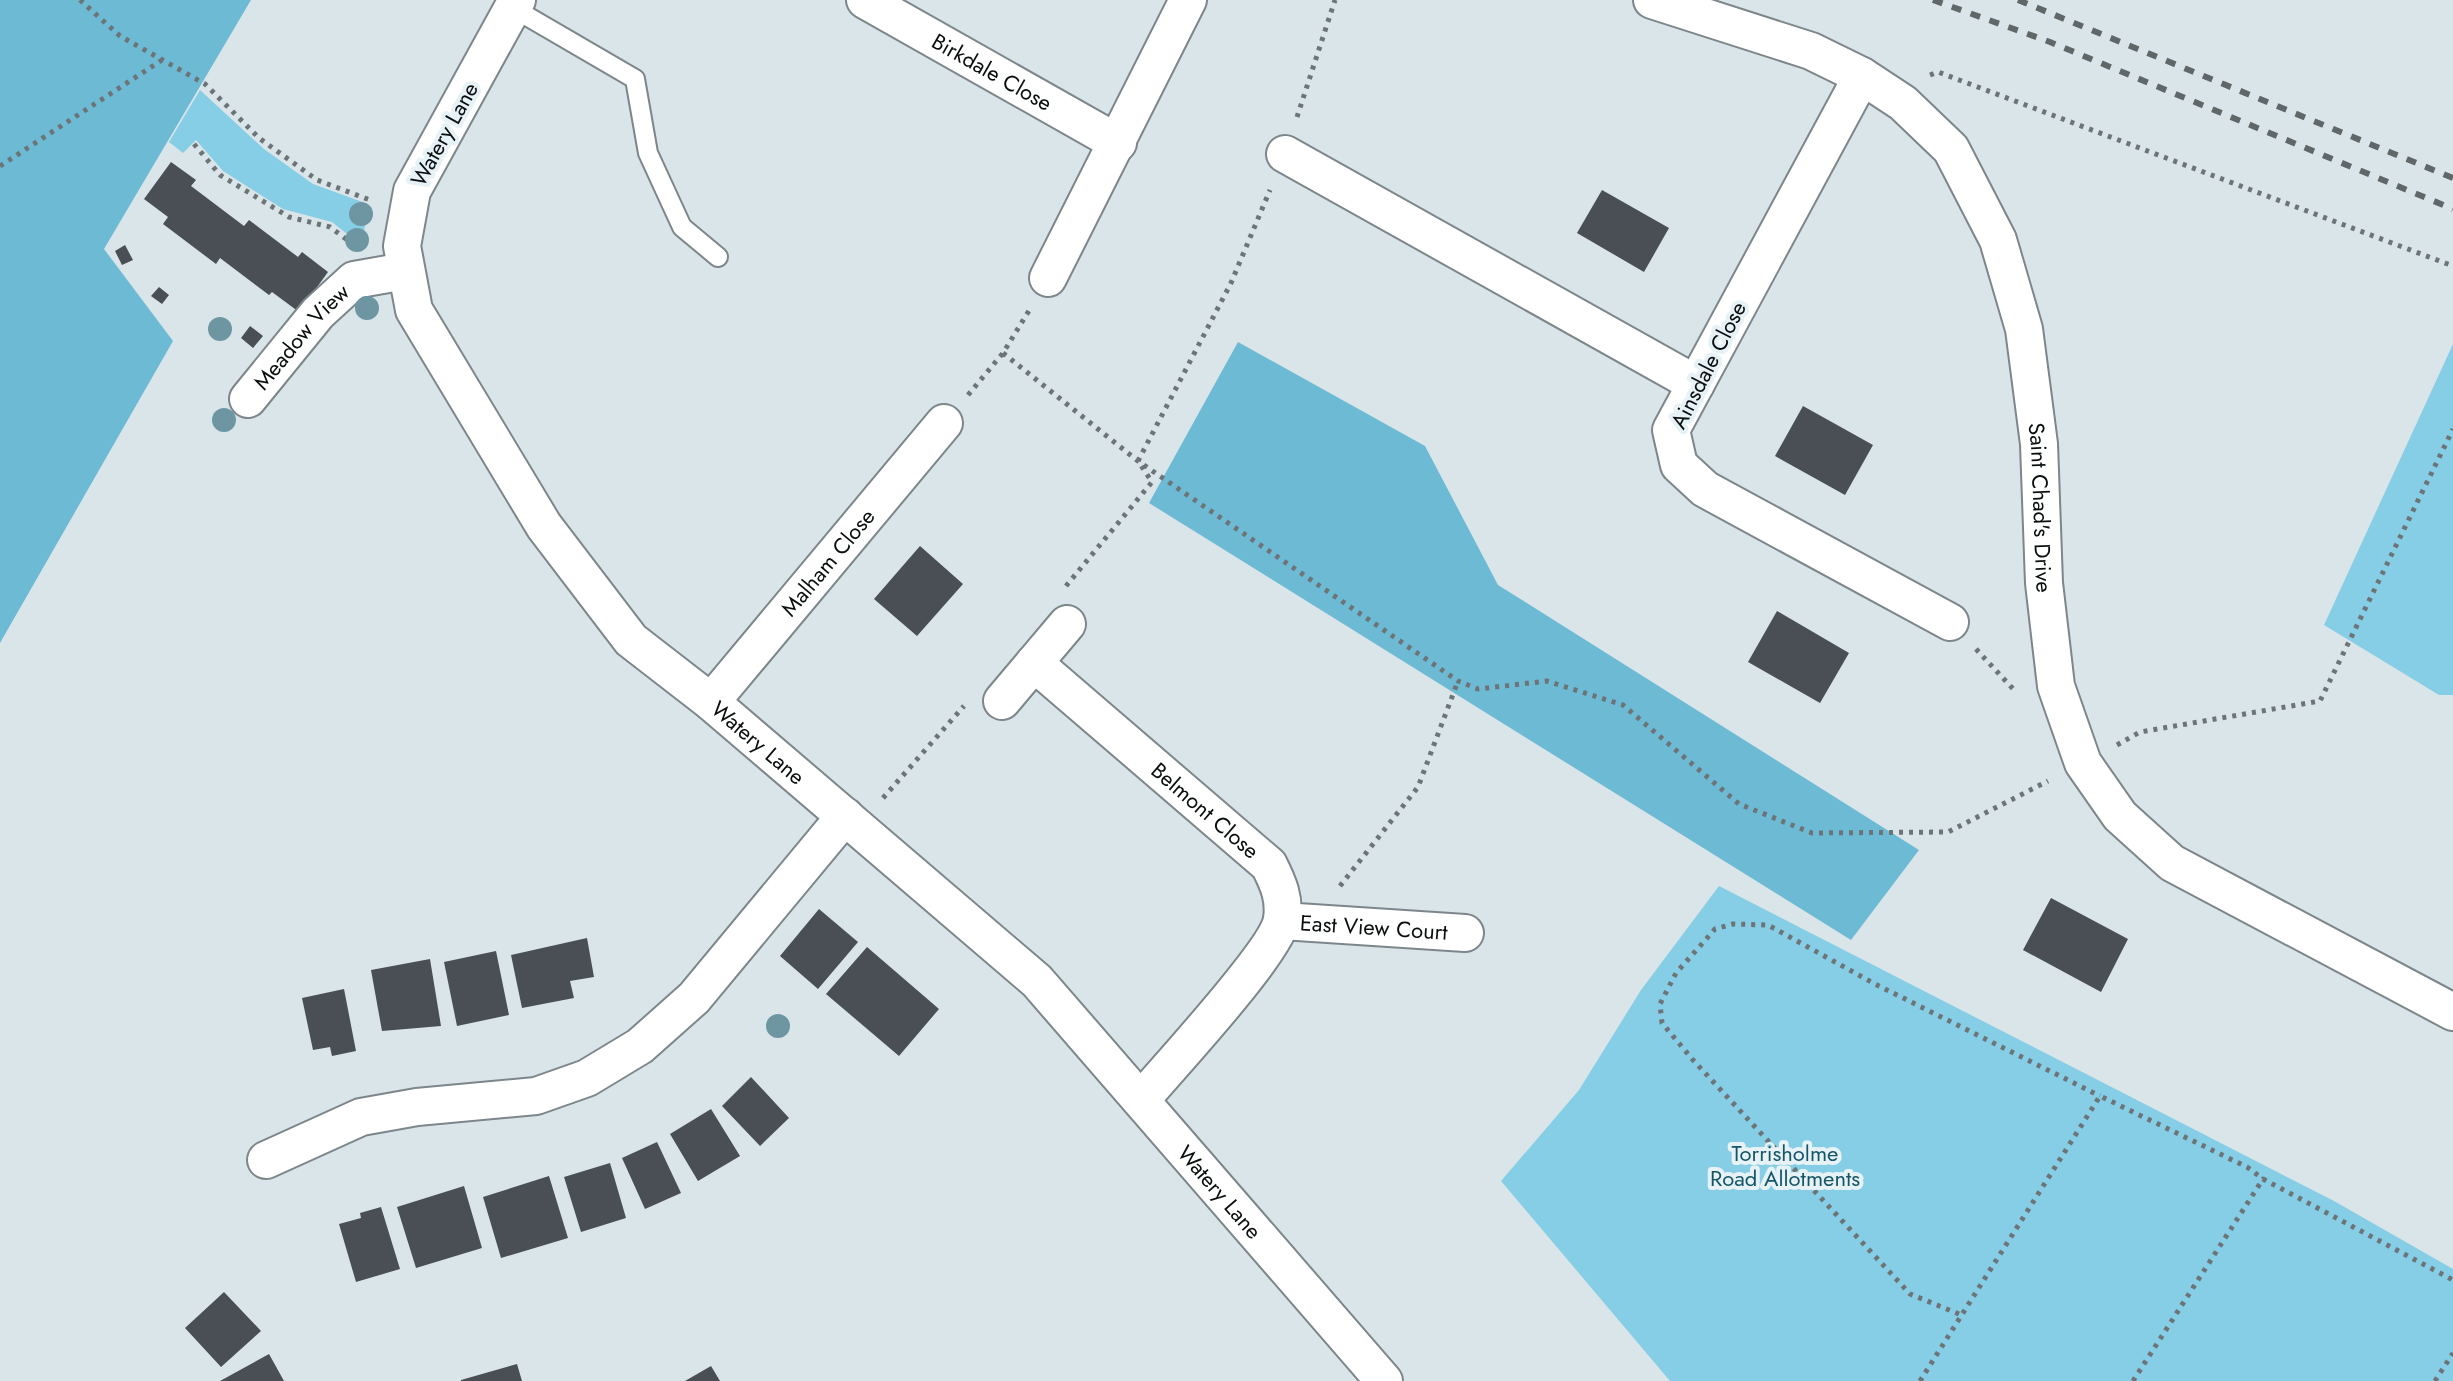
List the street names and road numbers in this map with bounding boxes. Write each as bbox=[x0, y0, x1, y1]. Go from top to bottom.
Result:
street label: Birkdale Close bbox=[926, 25, 1058, 119]
street label: Watery Lane bbox=[402, 76, 486, 192]
street label: Meadow View bbox=[246, 276, 356, 397]
street label: Ainsdale Close bbox=[1662, 296, 1754, 434]
street label: Saint Chad's Drive bbox=[2020, 421, 2061, 594]
street label: Malham Close bbox=[773, 501, 882, 623]
street label: Watery Lane bbox=[704, 693, 812, 792]
street label: Belmont Close bbox=[1144, 755, 1267, 866]
street label: East View Court bbox=[1299, 906, 1449, 948]
street label: Watery Lane bbox=[1170, 1138, 1270, 1246]

